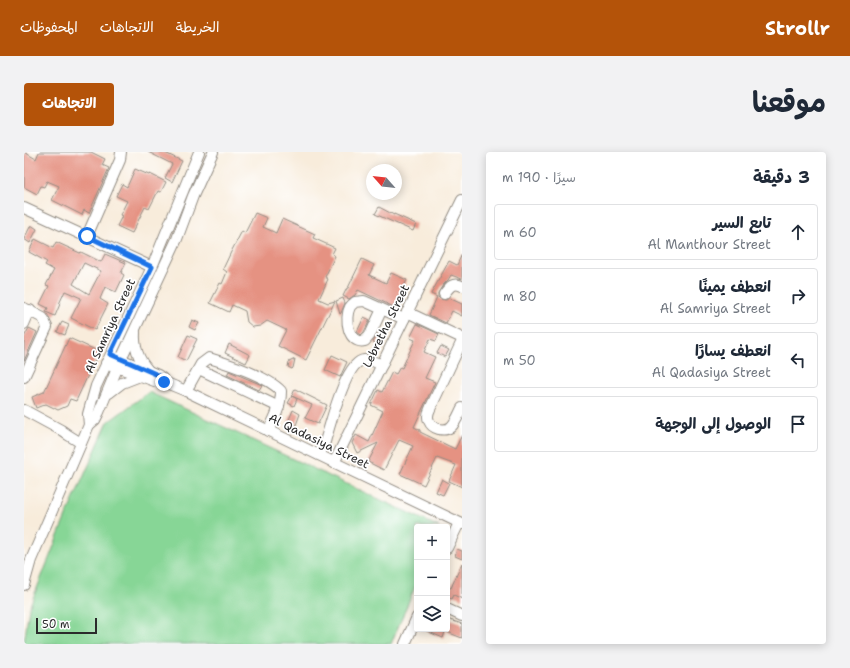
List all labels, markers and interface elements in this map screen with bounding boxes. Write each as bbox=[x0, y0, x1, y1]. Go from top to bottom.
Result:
text: Strollr bbox=[765, 16, 830, 41]
text: المحفوظات bbox=[20, 18, 78, 36]
text: الاتجاهات bbox=[100, 18, 154, 36]
text: الخريطة bbox=[176, 18, 219, 36]
button: الاتجاهات bbox=[24, 83, 114, 126]
text: موقعنا bbox=[752, 83, 826, 121]
north arrow bbox=[366, 164, 402, 200]
text: 3 دقيقة bbox=[753, 166, 810, 188]
text: سيرًا · 190 m bbox=[502, 169, 576, 186]
text: تابع السير bbox=[712, 213, 771, 233]
icon: ahead bbox=[787, 221, 809, 243]
text: 60 m bbox=[503, 224, 537, 241]
route start bbox=[78, 227, 96, 245]
text: Al Manthour Street bbox=[647, 236, 771, 253]
street label: Al Samriya Street bbox=[81, 276, 139, 376]
text: انعطف يمينًا bbox=[699, 277, 771, 297]
street label: Lebretha Street bbox=[359, 282, 413, 370]
icon: right bbox=[787, 285, 809, 307]
text: 80 m bbox=[503, 288, 537, 305]
text: Al Samriya Street bbox=[660, 300, 771, 317]
text: انعطف يسارًا bbox=[695, 341, 771, 361]
icon: left bbox=[787, 349, 809, 371]
text: 50 m bbox=[503, 352, 536, 369]
text: Al Qadasiya Street bbox=[652, 364, 771, 381]
route end bbox=[155, 373, 173, 391]
street label: Al Qadasiya Street bbox=[266, 410, 372, 472]
icon: arrive bbox=[787, 413, 809, 435]
text: الوصول إلى الوجهة bbox=[655, 414, 771, 434]
map controls bbox=[414, 524, 450, 632]
button: + bbox=[414, 524, 450, 560]
button: − bbox=[414, 560, 450, 596]
button: layers bbox=[414, 596, 450, 632]
scale bar bbox=[36, 616, 97, 635]
text: 50 m bbox=[42, 617, 70, 632]

